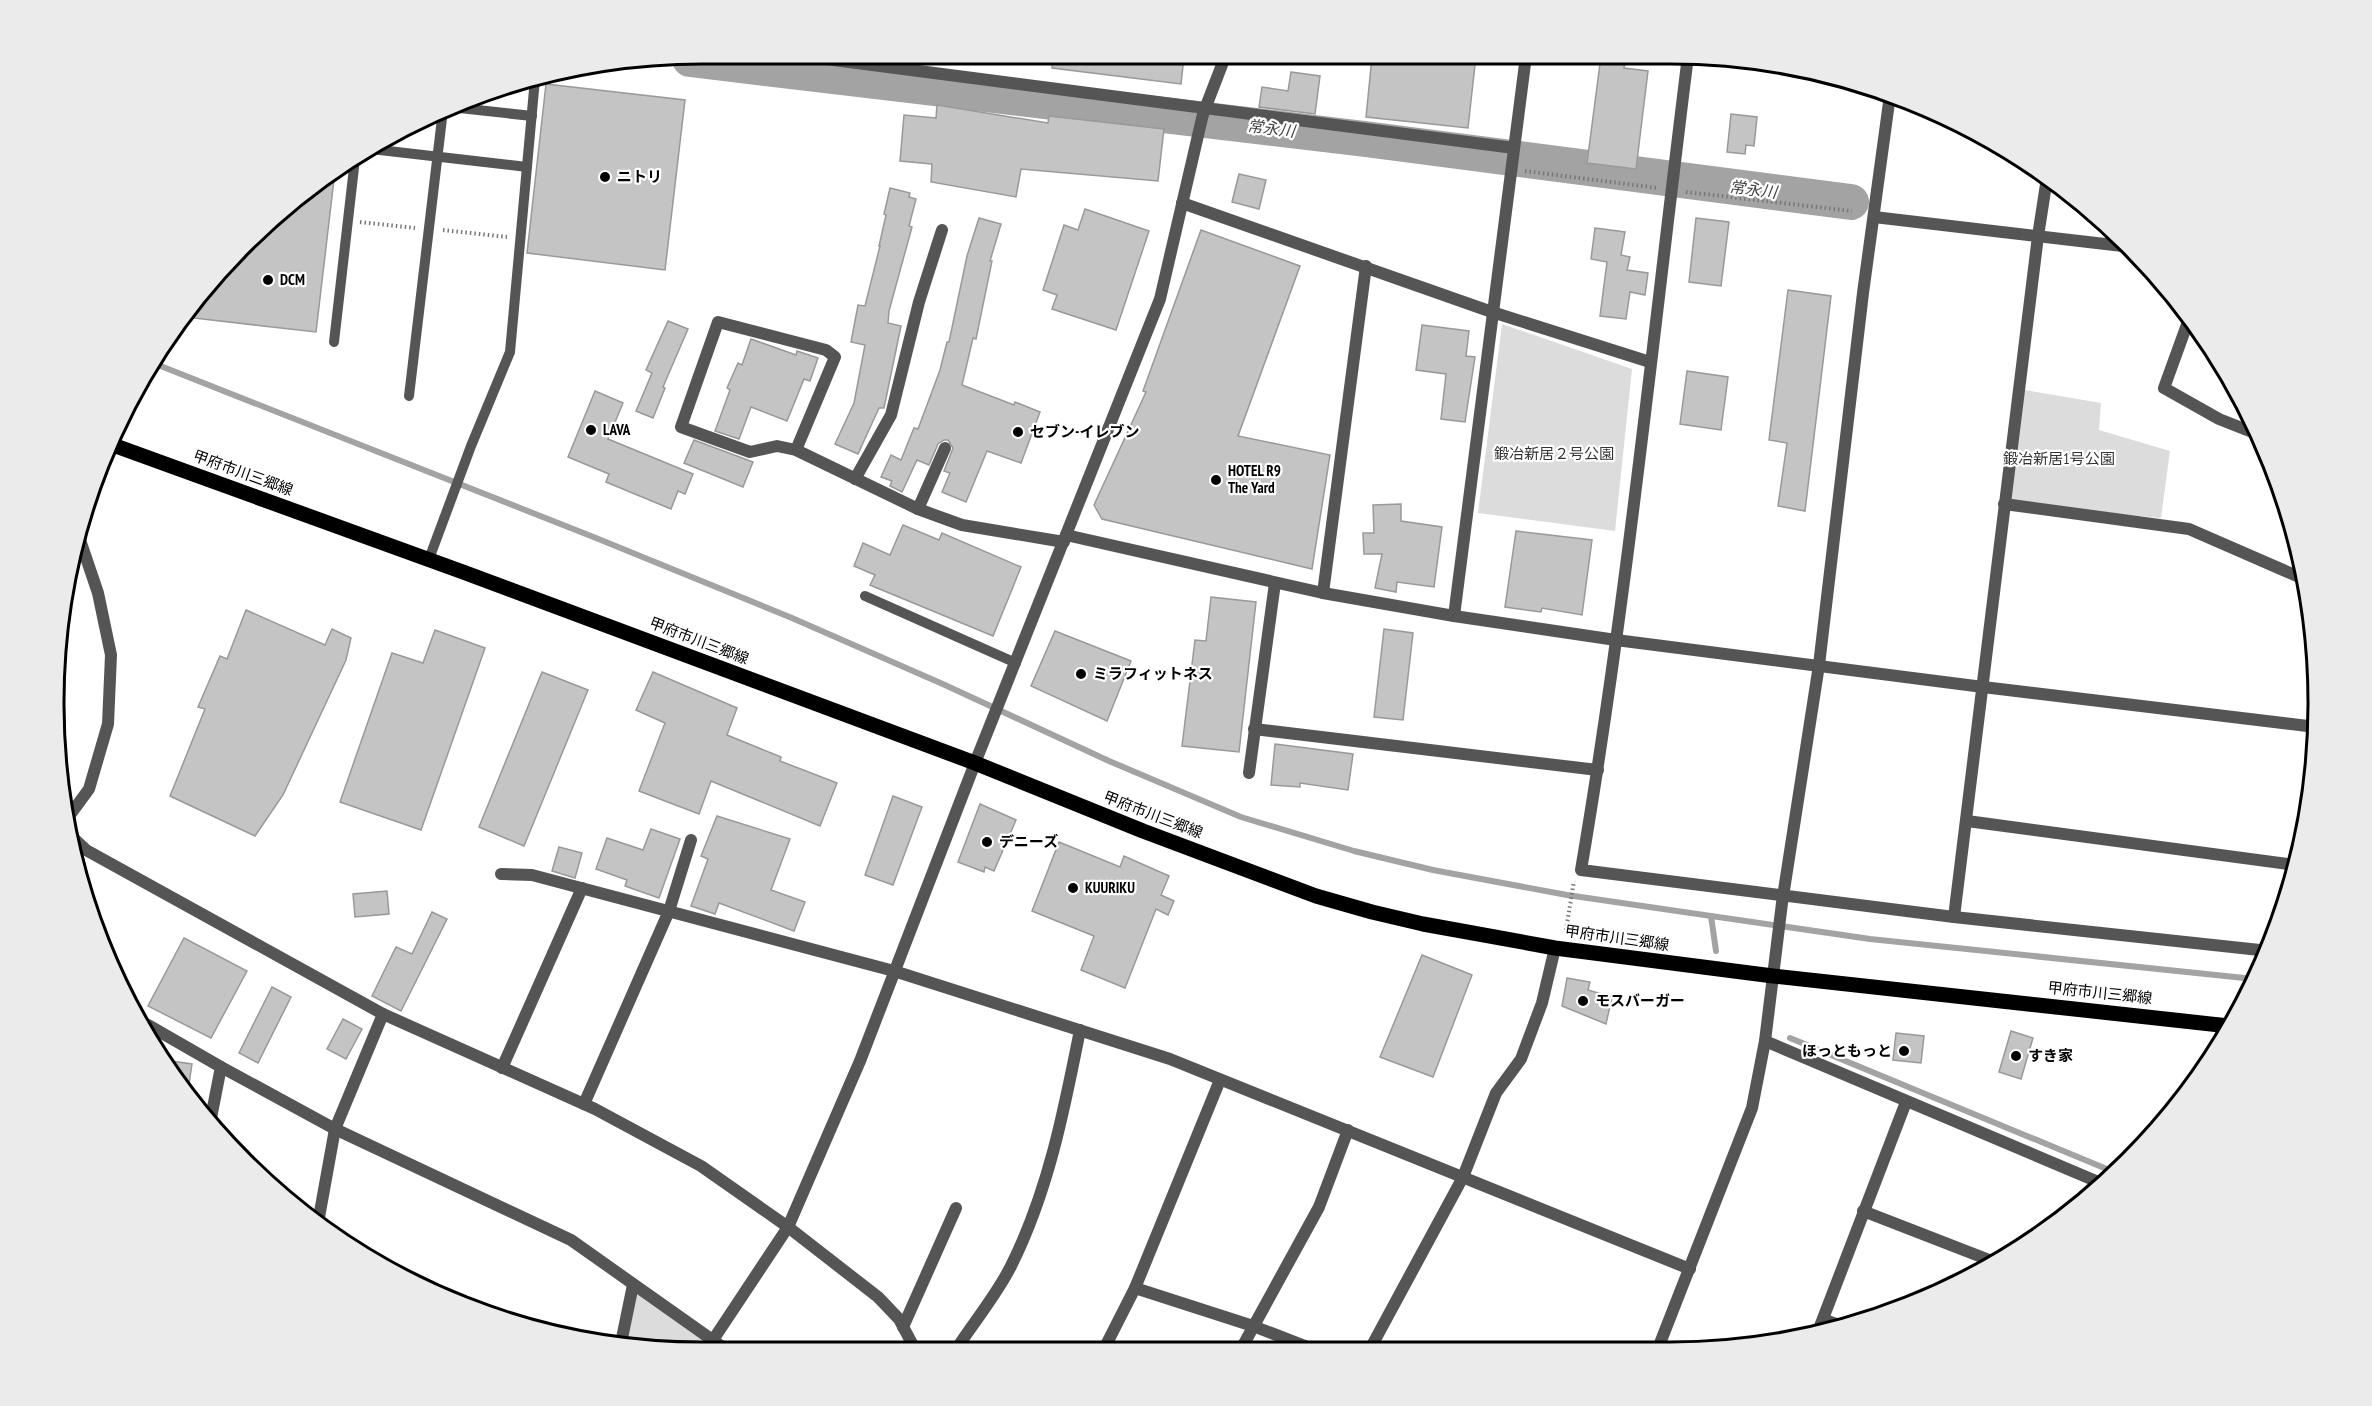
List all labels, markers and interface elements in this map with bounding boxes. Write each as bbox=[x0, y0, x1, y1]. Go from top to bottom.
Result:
water label: 常永川 bbox=[1246, 115, 1298, 141]
place label: ニトリ bbox=[617, 167, 662, 186]
marker: ニトリ bbox=[598, 170, 612, 184]
water label: 常永川 bbox=[1728, 176, 1780, 202]
place label: DCM bbox=[280, 270, 305, 289]
marker: DCM bbox=[261, 273, 275, 287]
place label: LAVA bbox=[603, 420, 631, 439]
place label: セブン-イレブン bbox=[1030, 422, 1139, 441]
marker: LAVA bbox=[584, 423, 598, 437]
marker: セブン-イレブン bbox=[1011, 425, 1025, 439]
park label: 鍛冶新居２号公園 bbox=[1494, 444, 1614, 463]
street label: 甲府市川三郷線 bbox=[191, 446, 296, 499]
park label: 鍛冶新居1号公園 bbox=[2003, 449, 2115, 468]
place label: HOTEL R9 The Yard bbox=[1228, 461, 1281, 497]
marker: HOTEL R9 The Yard bbox=[1209, 473, 1223, 487]
street label: 甲府市川三郷線 bbox=[647, 613, 752, 668]
place label: ミラフィットネス bbox=[1093, 664, 1213, 683]
marker: ミラフィットネス bbox=[1074, 667, 1088, 681]
street label: 甲府市川三郷線 bbox=[1101, 787, 1206, 842]
place label: デニーズ bbox=[999, 832, 1058, 851]
marker: デニーズ bbox=[980, 835, 994, 849]
place label: KUURIKU bbox=[1085, 878, 1135, 897]
marker: KUURIKU bbox=[1066, 881, 1080, 895]
street label: 甲府市川三郷線 bbox=[1564, 921, 1670, 954]
street label: 甲府市川三郷線 bbox=[2047, 978, 2153, 1007]
place label: モスバーガー bbox=[1595, 991, 1685, 1010]
marker: モスバーガー bbox=[1576, 994, 1590, 1008]
place label: ほっともっと bbox=[1802, 1041, 1892, 1060]
marker: ほっともっと bbox=[1897, 1044, 1911, 1058]
place label: すき家 bbox=[2028, 1046, 2073, 1065]
marker: すき家 bbox=[2009, 1049, 2023, 1063]

